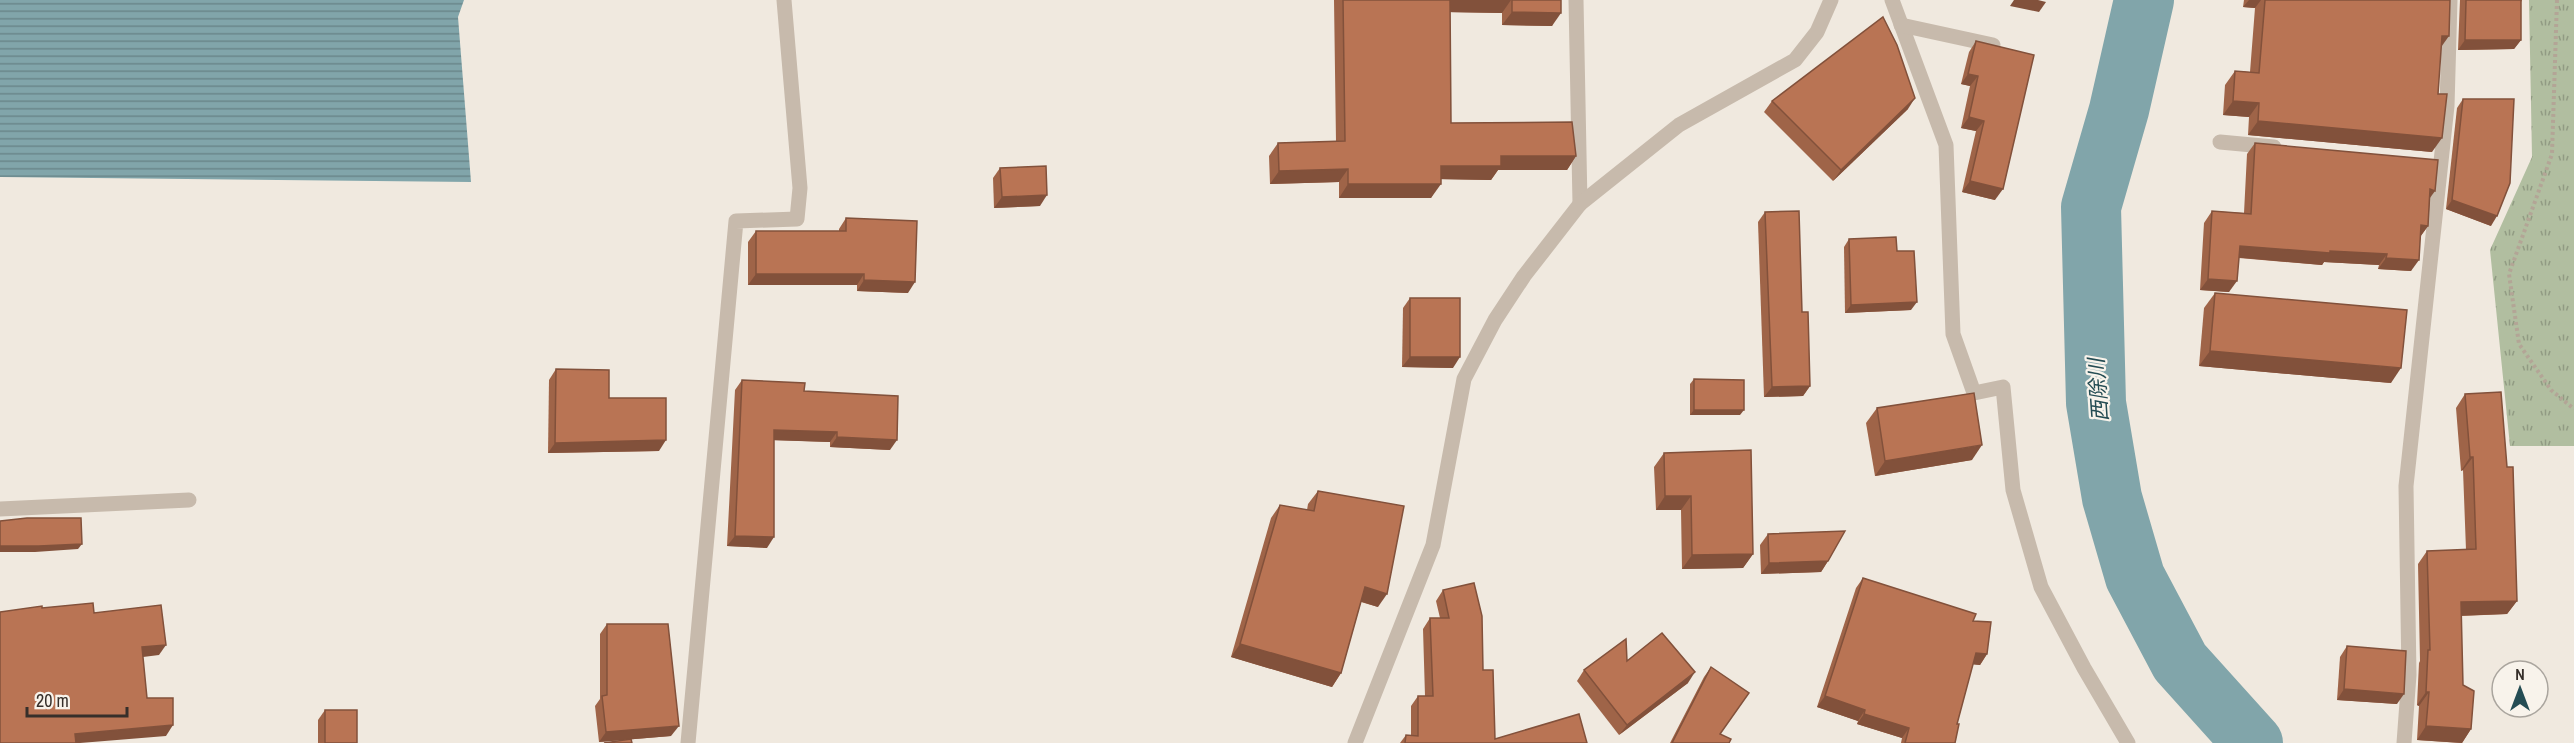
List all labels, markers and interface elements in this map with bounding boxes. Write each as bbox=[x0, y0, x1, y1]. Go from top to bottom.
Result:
water label: 西除川 bbox=[2081, 356, 2115, 422]
north arrow bbox=[2490, 659, 2550, 719]
text: N bbox=[2515, 663, 2525, 685]
scale bar bbox=[27, 680, 128, 718]
text: 20 m bbox=[36, 688, 69, 713]

